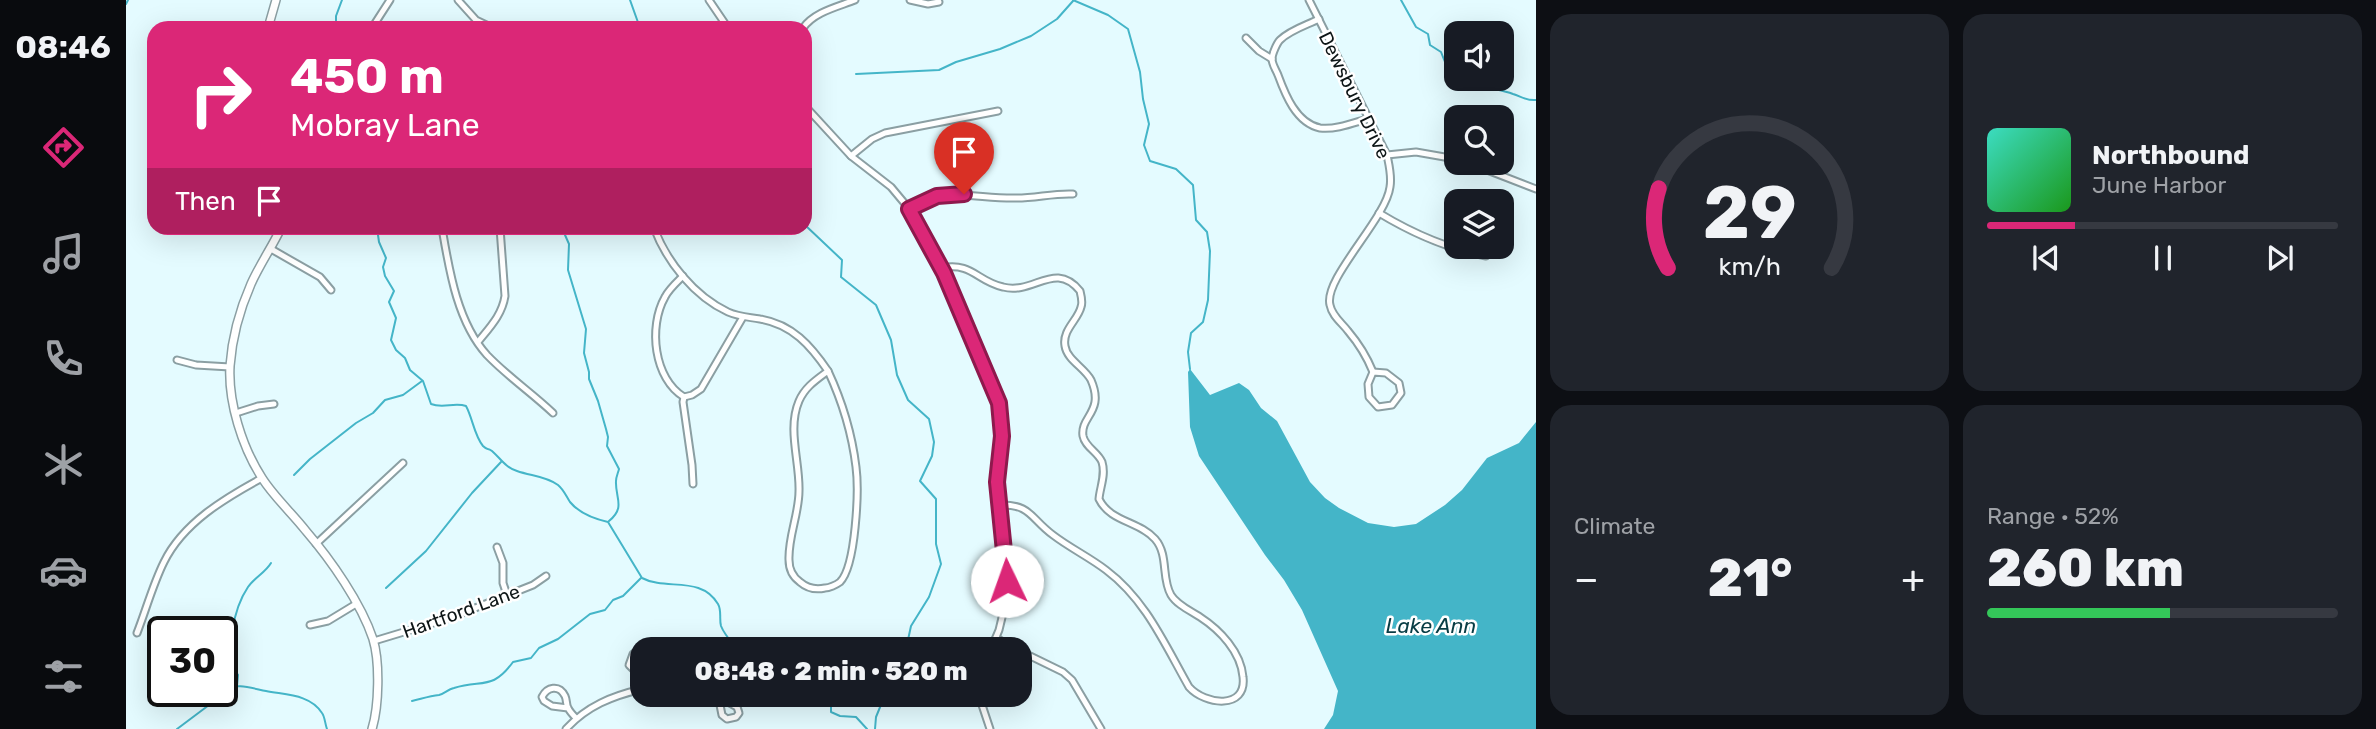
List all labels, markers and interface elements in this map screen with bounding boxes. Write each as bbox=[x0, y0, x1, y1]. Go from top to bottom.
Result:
map controls bbox=[1444, 21, 1514, 259]
button: sound bbox=[1444, 21, 1514, 91]
text: 08:46 bbox=[15, 28, 111, 66]
street label: Dewsbury Drive bbox=[1314, 28, 1395, 162]
text: 450 m bbox=[290, 47, 444, 105]
icon: right bbox=[175, 49, 266, 140]
button: search bbox=[1444, 105, 1514, 175]
text: Mobray Lane bbox=[290, 106, 480, 144]
pin bbox=[934, 122, 994, 194]
icon: directions bbox=[39, 123, 88, 172]
icon: arrive bbox=[945, 133, 983, 171]
text: Northbound bbox=[2092, 140, 2250, 171]
text: 29 bbox=[1703, 171, 1796, 257]
text: June Harbor bbox=[2092, 171, 2226, 199]
icon: arrive bbox=[250, 182, 288, 220]
text: Then bbox=[175, 186, 236, 217]
button: layers bbox=[1444, 189, 1514, 259]
icon: music bbox=[39, 229, 88, 278]
icon: previous bbox=[2027, 239, 2065, 277]
icon: pause bbox=[2144, 239, 2182, 277]
icon: next bbox=[2261, 239, 2299, 277]
text: km/h bbox=[1718, 252, 1781, 281]
icon: phone bbox=[39, 334, 88, 383]
icon: climate bbox=[39, 440, 88, 489]
text: Range · 52% bbox=[1987, 502, 2119, 530]
text: Climate bbox=[1574, 512, 1655, 540]
text: 260 km bbox=[1987, 537, 2184, 599]
position arrow bbox=[970, 544, 1044, 618]
icon: car bbox=[39, 546, 88, 595]
text: 21° bbox=[1708, 547, 1792, 609]
text: − bbox=[1574, 556, 1599, 602]
text: + bbox=[1901, 556, 1925, 602]
street label: Hartford Lane bbox=[399, 580, 523, 643]
water label: Lake Ann bbox=[1386, 613, 1476, 638]
speed limit sign: 30 bbox=[147, 616, 238, 707]
icon: filters bbox=[39, 652, 88, 701]
text: 08:48 · 2 min · 520 m bbox=[694, 656, 968, 687]

